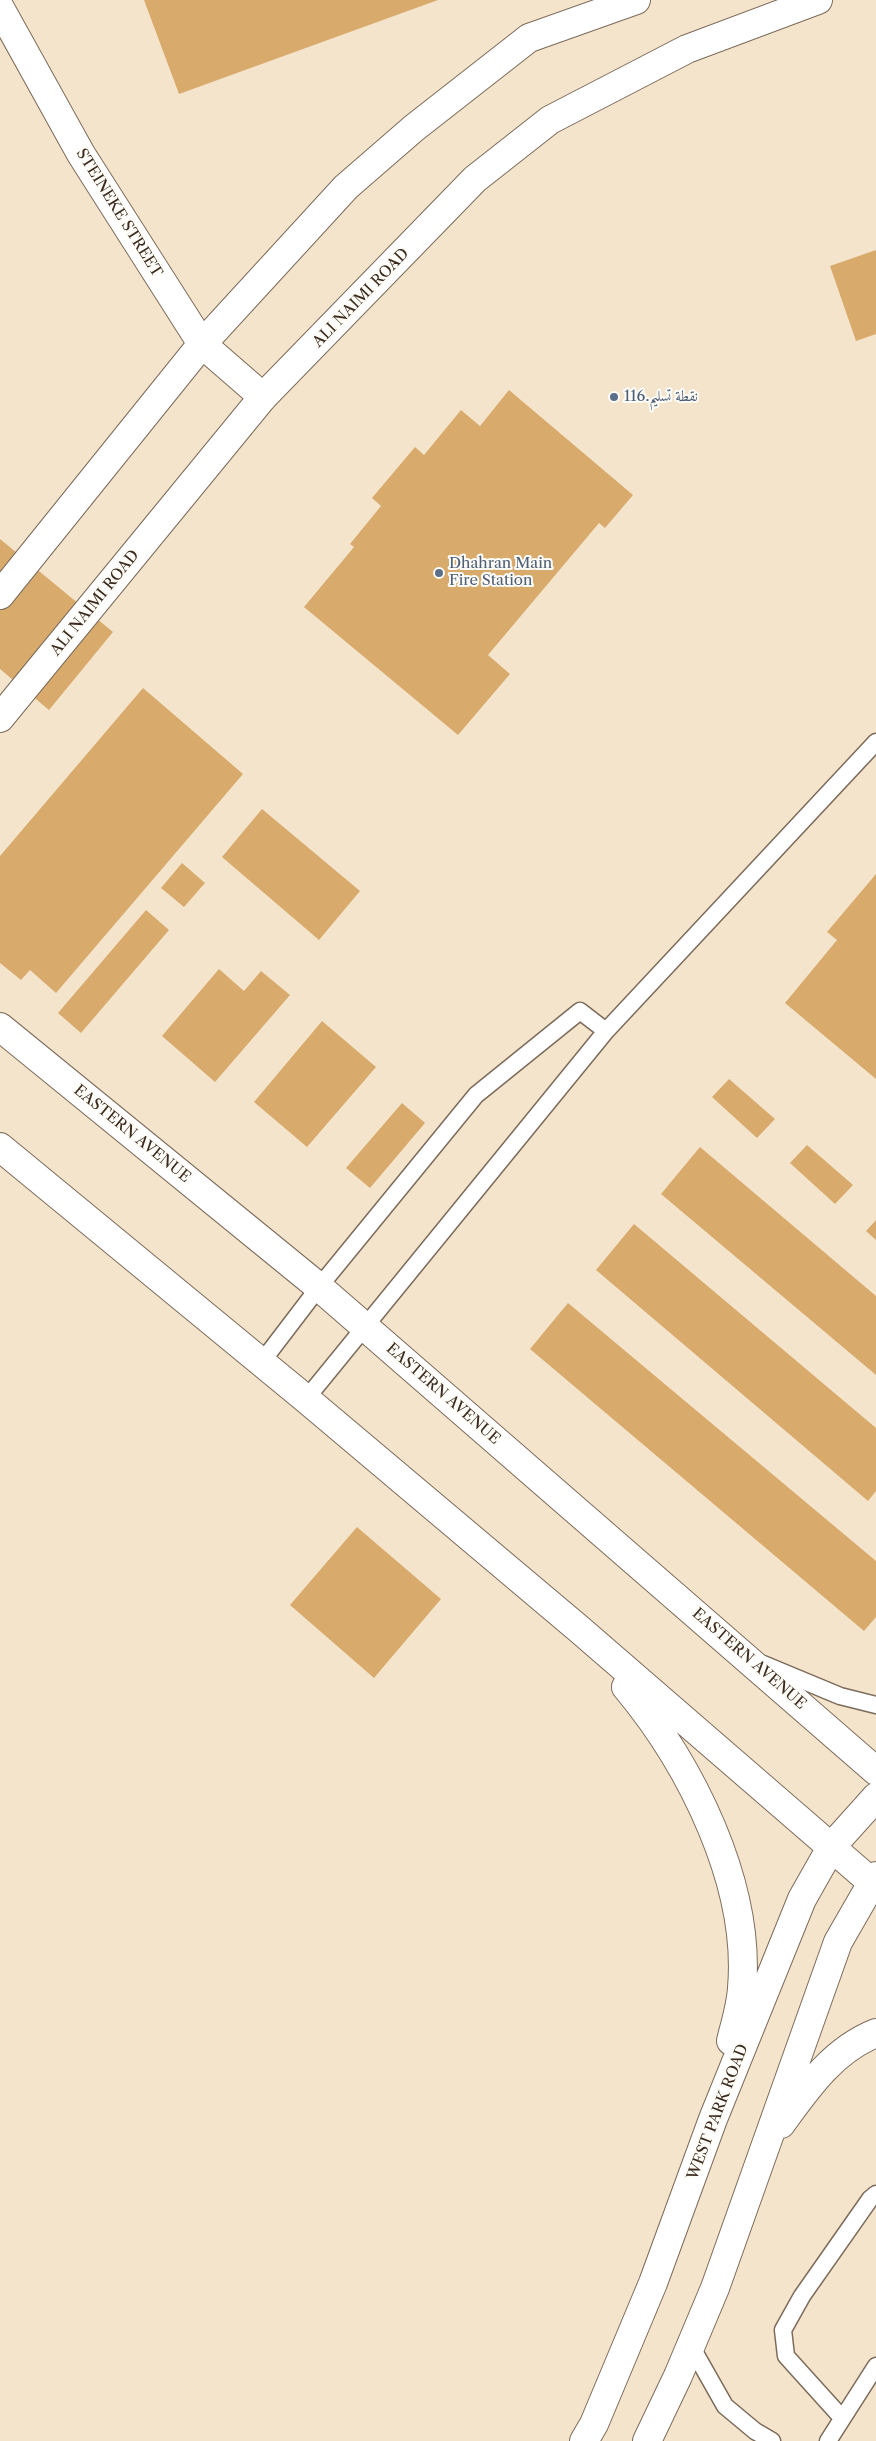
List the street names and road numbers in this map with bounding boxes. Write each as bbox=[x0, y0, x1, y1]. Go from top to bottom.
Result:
street label: STEINEKE STREET bbox=[72, 145, 166, 281]
street label: ALI NAIMI ROAD bbox=[309, 245, 413, 351]
street label: ALI NAIMI ROAD bbox=[47, 547, 143, 659]
street label: EASTERN AVENUE bbox=[70, 1081, 194, 1187]
street label: EASTERN AVENUE bbox=[382, 1340, 504, 1448]
street label: EASTERN AVENUE bbox=[688, 1605, 810, 1713]
street label: WEST PARK ROAD bbox=[684, 2042, 752, 2182]

